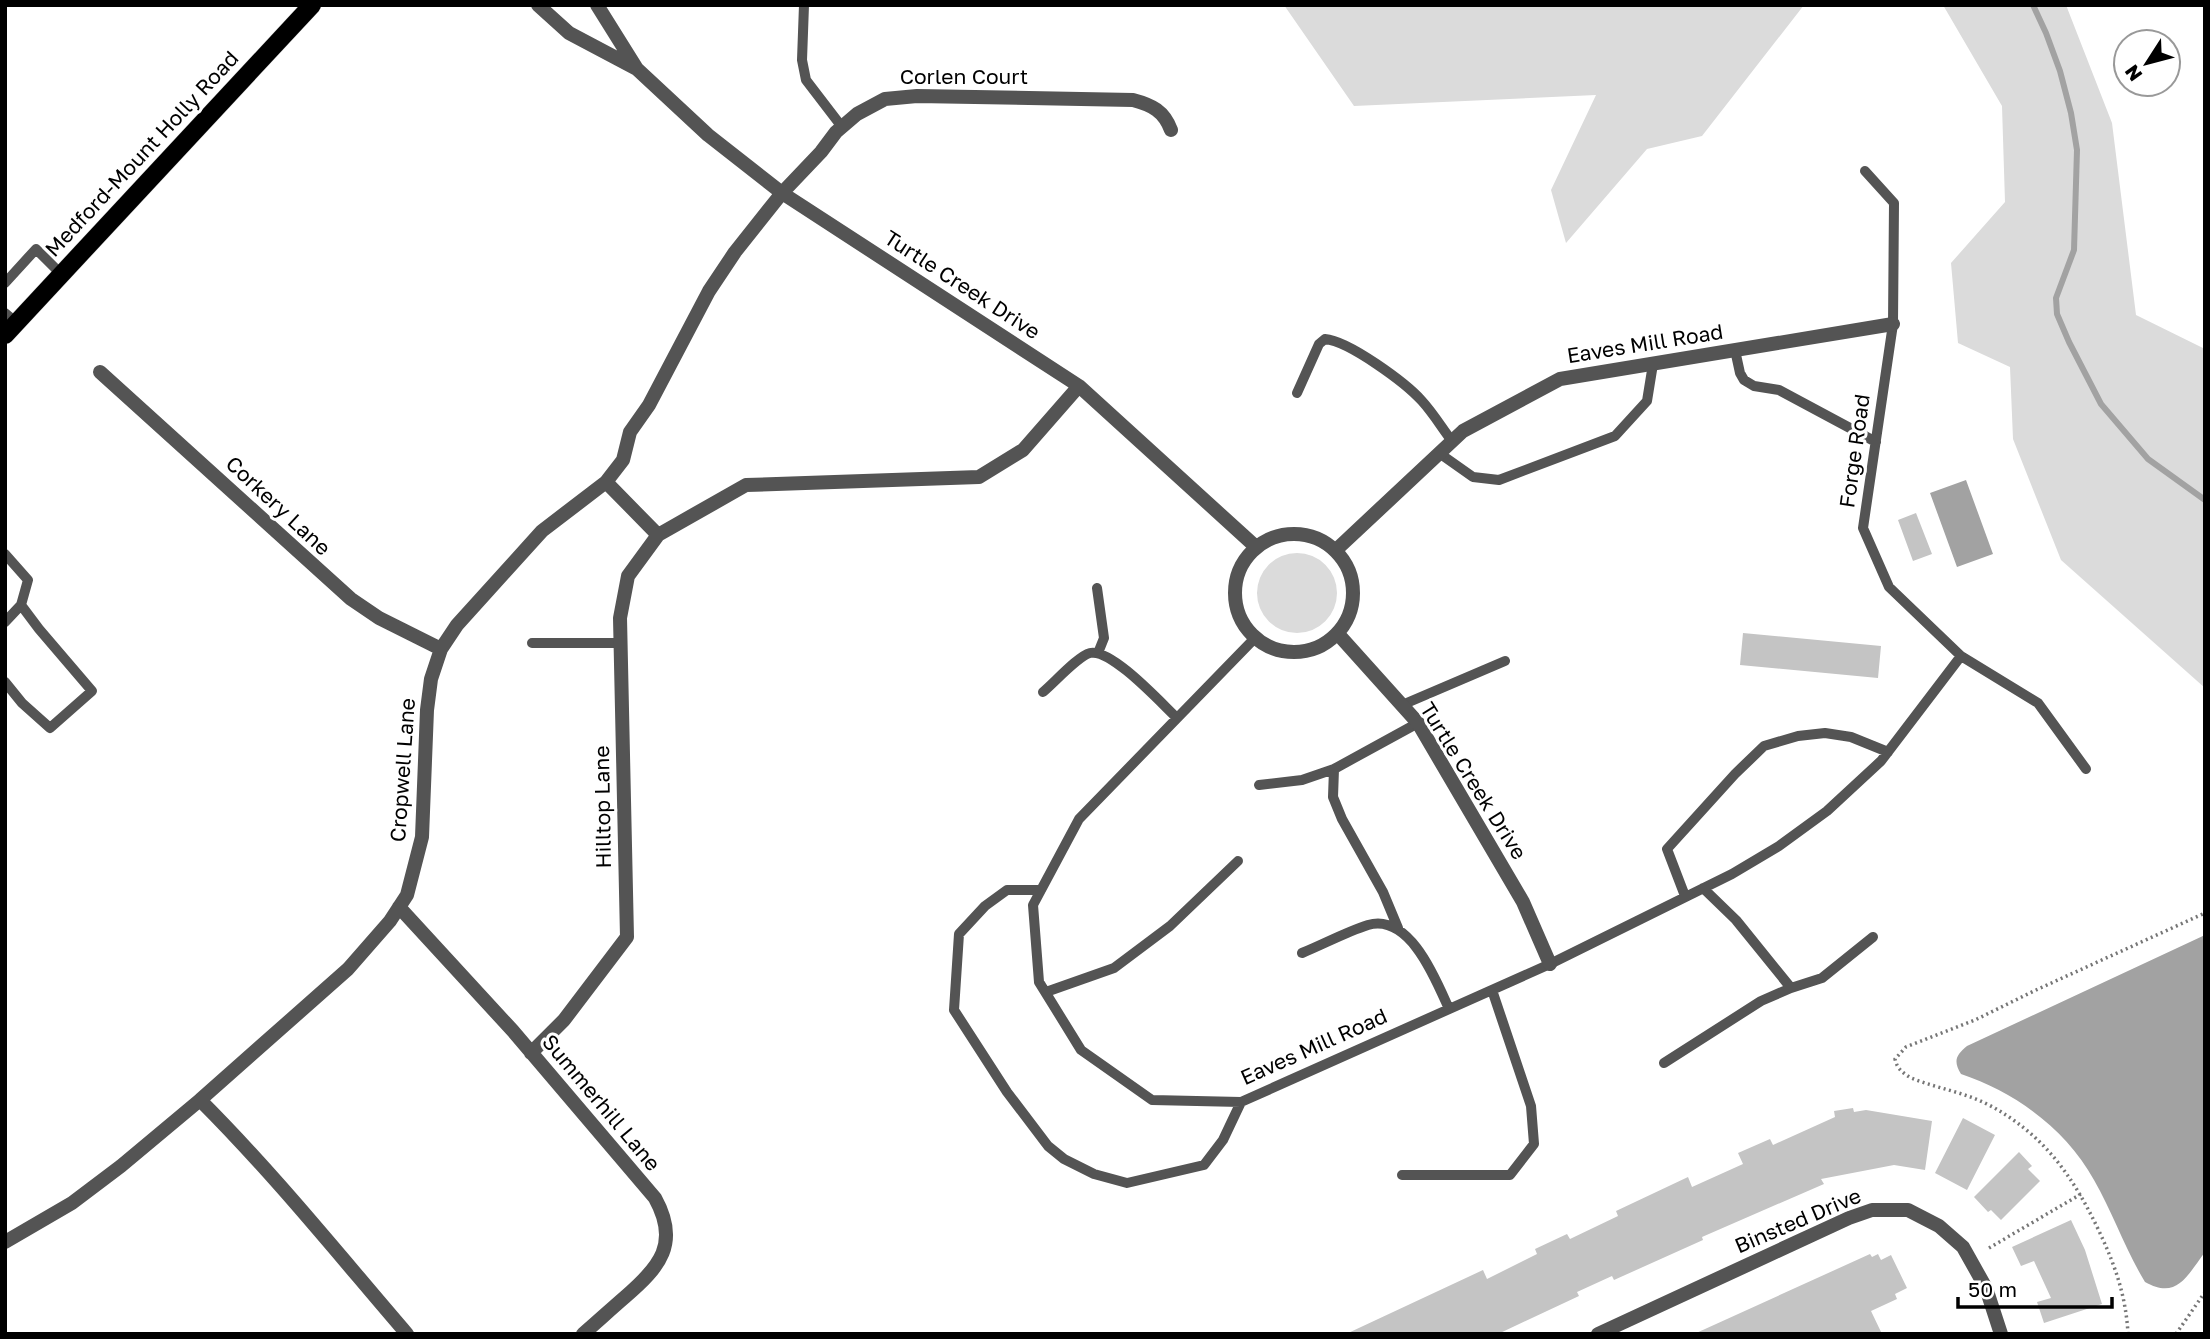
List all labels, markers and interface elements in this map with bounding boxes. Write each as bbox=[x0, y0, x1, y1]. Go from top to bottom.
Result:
north arrow bbox=[2112, 28, 2182, 98]
street label: Medford-Mount Holly Road bbox=[39, 45, 243, 262]
text: N bbox=[2119, 61, 2146, 86]
street label: Corlen Court bbox=[900, 63, 1028, 89]
street label: Turtle Creek Drive bbox=[880, 224, 1045, 344]
street label: Eaves Mill Road bbox=[1565, 318, 1725, 368]
street label: Forge Road bbox=[1833, 392, 1875, 509]
street label: Corkery Lane bbox=[221, 450, 336, 560]
street label: Cropwell Lane bbox=[384, 697, 420, 843]
street label: Turtle Creek Drive bbox=[1415, 697, 1533, 864]
street label: Hilltop Lane bbox=[588, 745, 616, 869]
street label: Eaves Mill Road bbox=[1236, 1002, 1391, 1090]
street label: Summerhill Lane bbox=[537, 1029, 666, 1176]
street label: Binsted Drive bbox=[1731, 1182, 1865, 1258]
scale bar bbox=[1958, 1266, 2112, 1310]
text: 50 m bbox=[1968, 1276, 2017, 1302]

